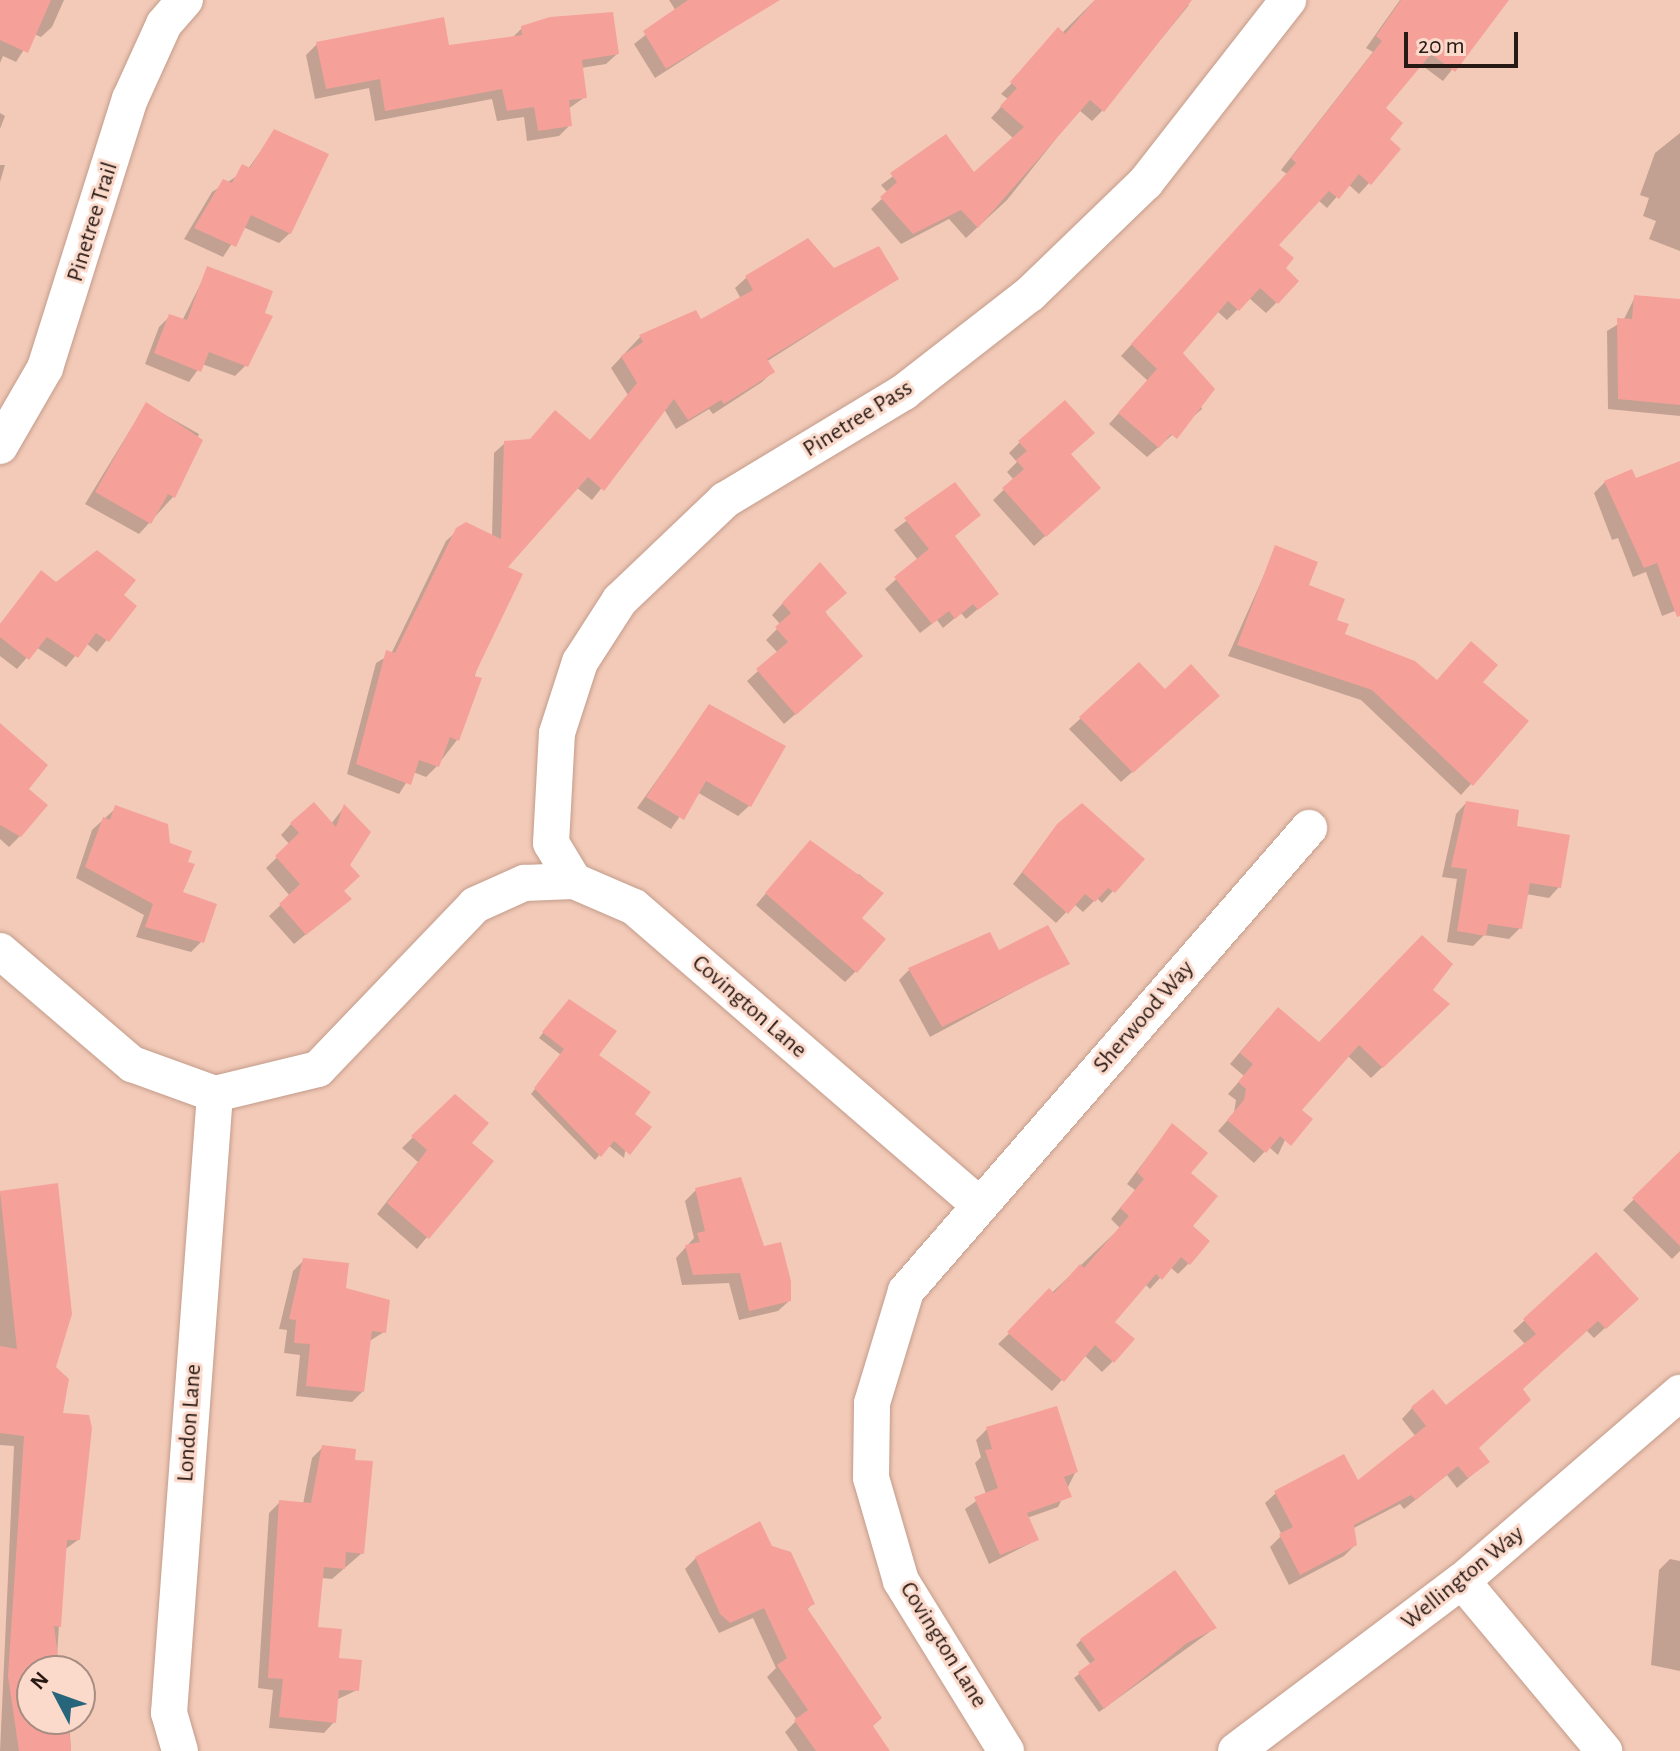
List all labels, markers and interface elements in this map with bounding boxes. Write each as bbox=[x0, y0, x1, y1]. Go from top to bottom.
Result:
scale bar bbox=[1408, 16, 1522, 66]
text: 20 m bbox=[1418, 34, 1465, 58]
street label: Pinetree Trail bbox=[61, 159, 125, 285]
street label: Pinetree Pass bbox=[798, 374, 918, 464]
street label: Covington Lane bbox=[686, 949, 812, 1065]
street label: Sherwood Way bbox=[1087, 955, 1201, 1079]
street label: London Lane bbox=[172, 1363, 208, 1483]
street label: Wellington Way bbox=[1396, 1520, 1530, 1636]
street label: Covington Lane bbox=[893, 1577, 993, 1713]
north arrow bbox=[16, 1655, 96, 1735]
text: N bbox=[26, 1668, 53, 1694]

